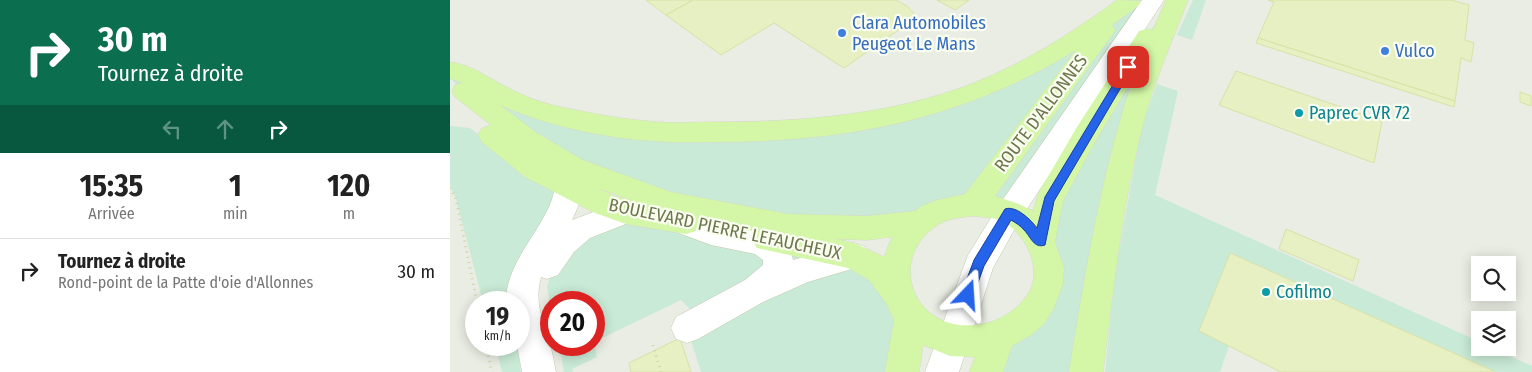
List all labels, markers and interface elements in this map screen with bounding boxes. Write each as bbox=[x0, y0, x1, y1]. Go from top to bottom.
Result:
place label: Clara Automobiles Peugeot Le Mans bbox=[852, 12, 986, 55]
text: 30 m bbox=[98, 18, 168, 60]
icon: right bbox=[15, 20, 80, 85]
marker: Clara Automobiles Peugeot Le Mans bbox=[836, 27, 848, 39]
place label: Vulco bbox=[1395, 40, 1435, 62]
marker: Vulco bbox=[1379, 45, 1391, 57]
pin bbox=[1107, 46, 1149, 88]
street label: ROUTE D'ALLONNES bbox=[990, 50, 1092, 176]
icon: arrive bbox=[1114, 53, 1142, 81]
text: Tournez à droite bbox=[98, 60, 244, 87]
place label: Paprec CVR 72 bbox=[1309, 102, 1410, 124]
marker: Paprec CVR 72 bbox=[1293, 107, 1305, 119]
icon: left bbox=[158, 115, 186, 143]
icon: ahead bbox=[211, 115, 239, 143]
icon: right bbox=[264, 115, 292, 143]
text: 15:35 bbox=[80, 168, 143, 204]
text: 1 bbox=[229, 168, 242, 204]
text: 120 bbox=[327, 168, 370, 204]
street label: BOULEVARD PIERRE LEFAUCHEUX bbox=[607, 194, 843, 264]
text: Arrivée bbox=[88, 204, 135, 223]
text: min bbox=[223, 204, 248, 223]
text: m bbox=[343, 204, 355, 223]
text: Tournez à droite bbox=[58, 250, 186, 273]
map controls bbox=[1471, 256, 1516, 356]
button: search bbox=[1471, 256, 1516, 301]
icon: right bbox=[15, 257, 43, 285]
text: 30 m bbox=[397, 260, 435, 283]
position arrow bbox=[941, 268, 993, 320]
text: Rond-point de la Patte d'oie d'Allonnes bbox=[58, 273, 313, 292]
place label: Cofilmo bbox=[1276, 281, 1332, 303]
marker: Cofilmo bbox=[1260, 286, 1272, 298]
speed limit sign: 20 bbox=[540, 291, 605, 356]
text: 19 bbox=[486, 302, 509, 332]
button: layers bbox=[1471, 311, 1516, 356]
text: km/h bbox=[484, 329, 511, 343]

